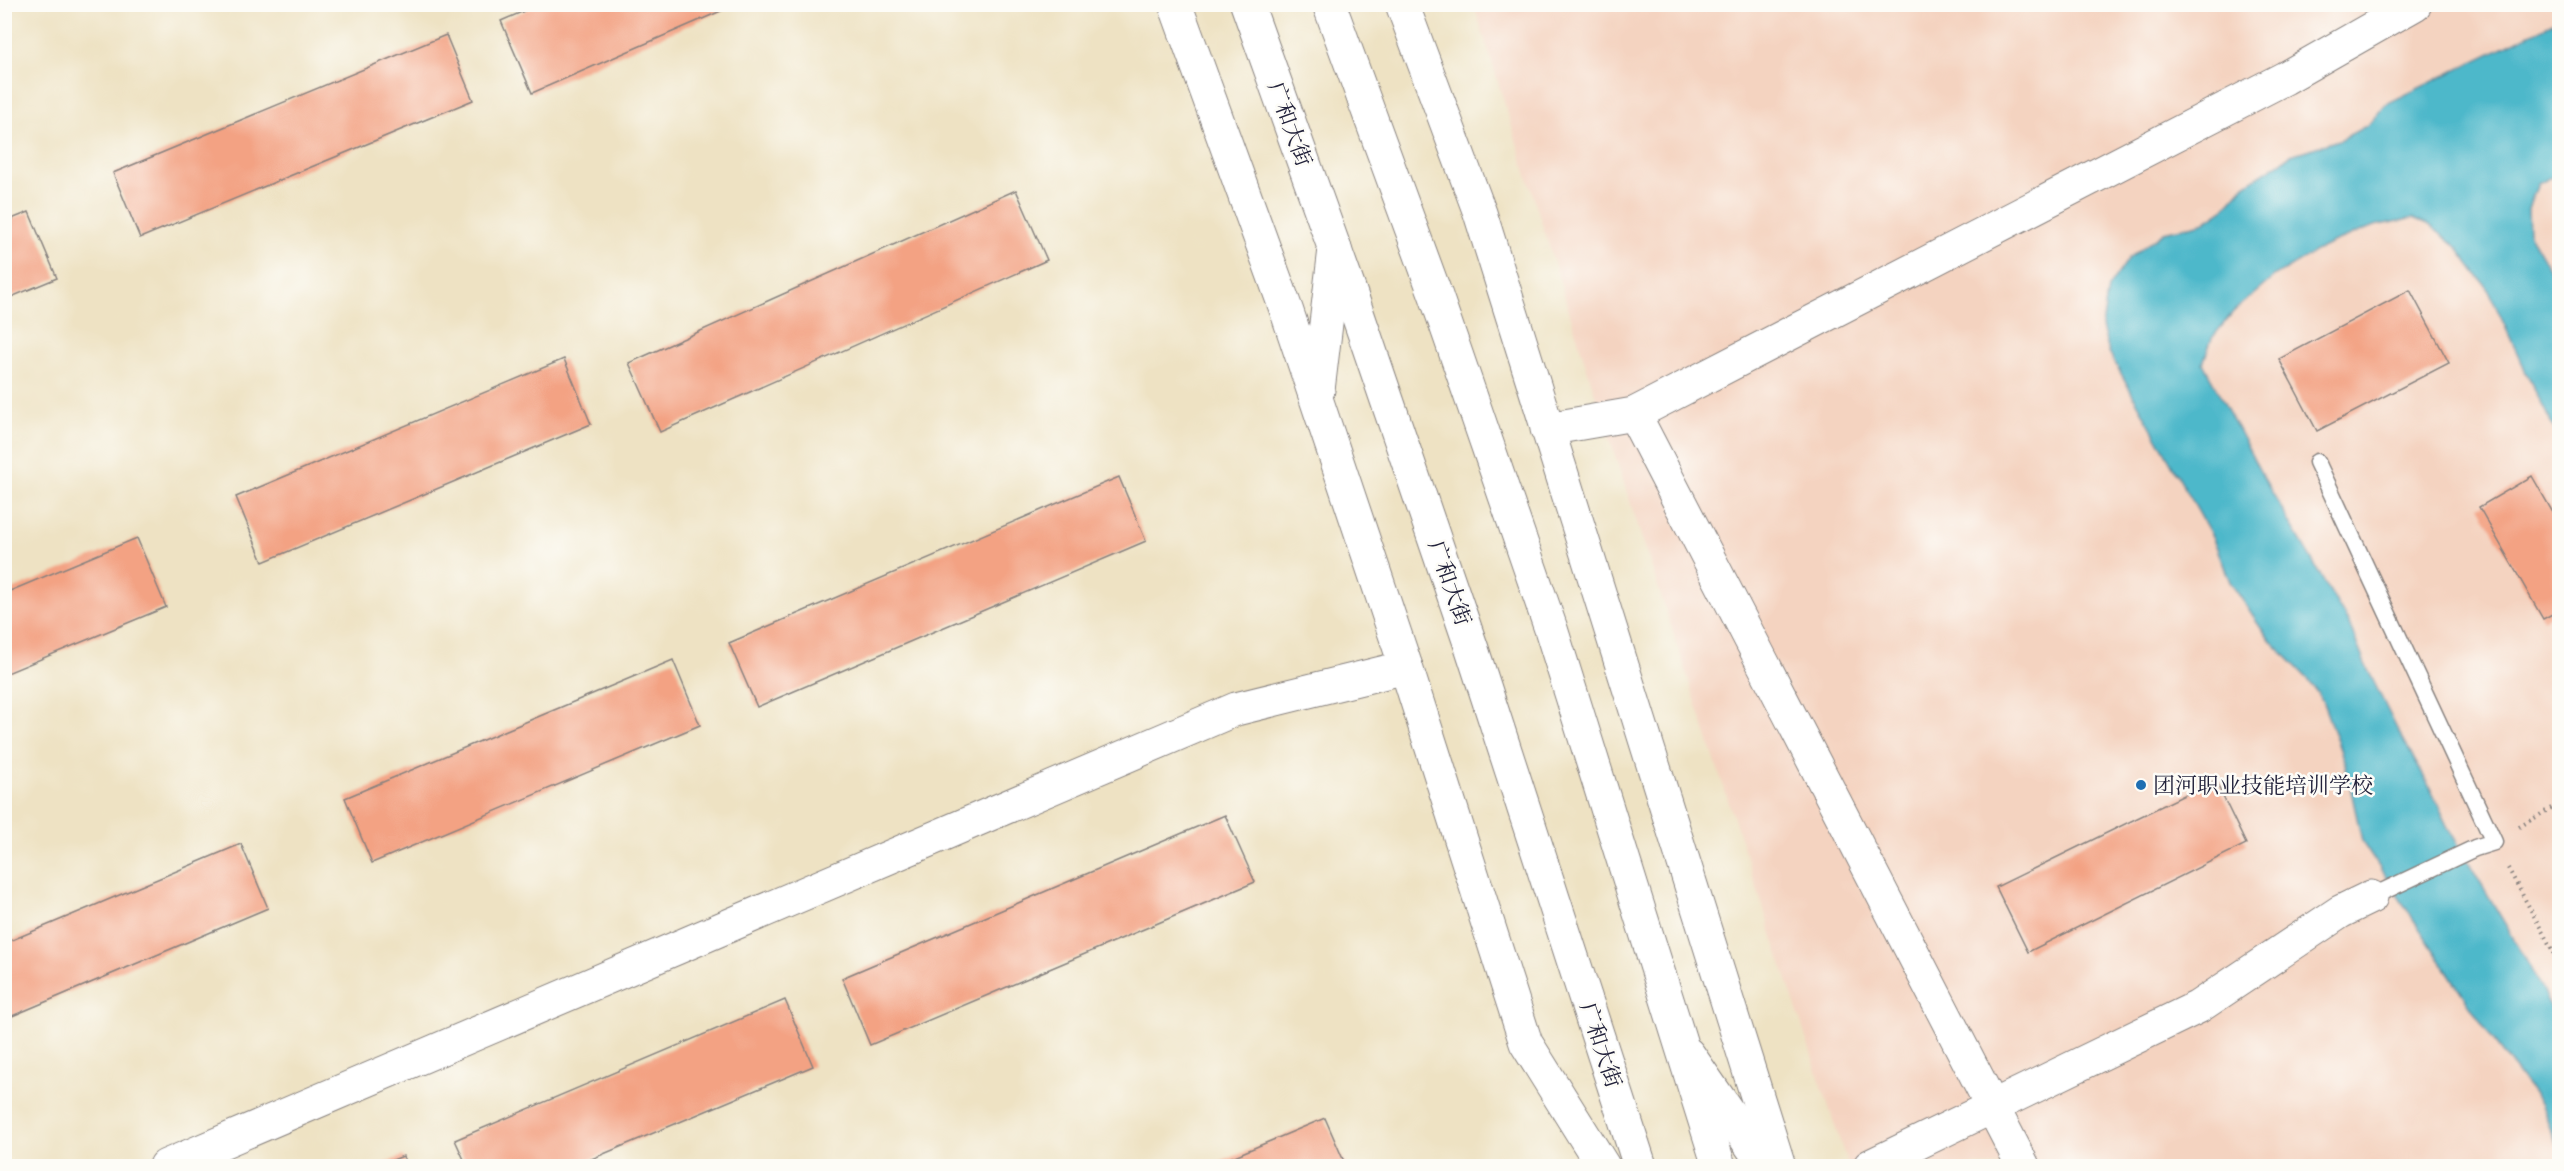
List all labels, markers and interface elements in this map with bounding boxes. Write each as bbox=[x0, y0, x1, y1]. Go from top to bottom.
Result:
street label: 广和大街 bbox=[1261, 78, 1319, 170]
street label: 广和大街 bbox=[1422, 537, 1478, 629]
place label: 团河职业技能培训学校 bbox=[2153, 771, 2373, 800]
marker: 团河职业技能培训学校 bbox=[2134, 778, 2148, 792]
street label: 广和大街 bbox=[1574, 999, 1628, 1091]

